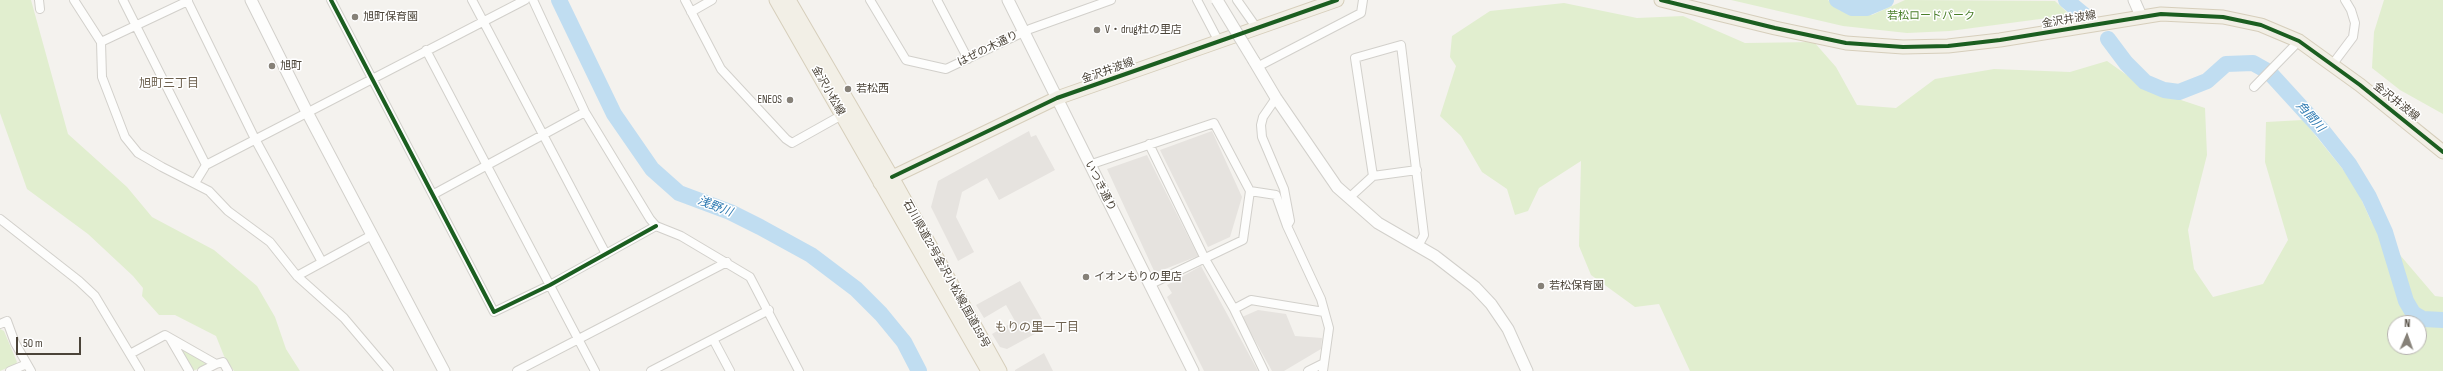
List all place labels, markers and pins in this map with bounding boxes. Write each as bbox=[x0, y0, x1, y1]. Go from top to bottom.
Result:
place label: 旭町保育園 bbox=[363, 10, 418, 24]
marker: 旭町保育園 bbox=[350, 12, 360, 22]
place label: V・drug杜の里店 bbox=[1105, 23, 1182, 37]
marker: V・drug杜の里店 bbox=[1092, 25, 1102, 35]
place label: 旭町 bbox=[280, 59, 302, 73]
marker: 旭町 bbox=[267, 61, 277, 71]
place label: 若松西 bbox=[856, 82, 889, 96]
marker: 若松西 bbox=[843, 84, 853, 94]
place label: ENEOS bbox=[757, 93, 782, 107]
marker: ENEOS bbox=[785, 95, 795, 105]
place label: イオンもりの里店 bbox=[1094, 270, 1182, 284]
marker: イオンもりの里店 bbox=[1081, 272, 1091, 282]
place label: 若松保育園 bbox=[1549, 279, 1604, 293]
marker: 若松保育園 bbox=[1536, 281, 1546, 291]

